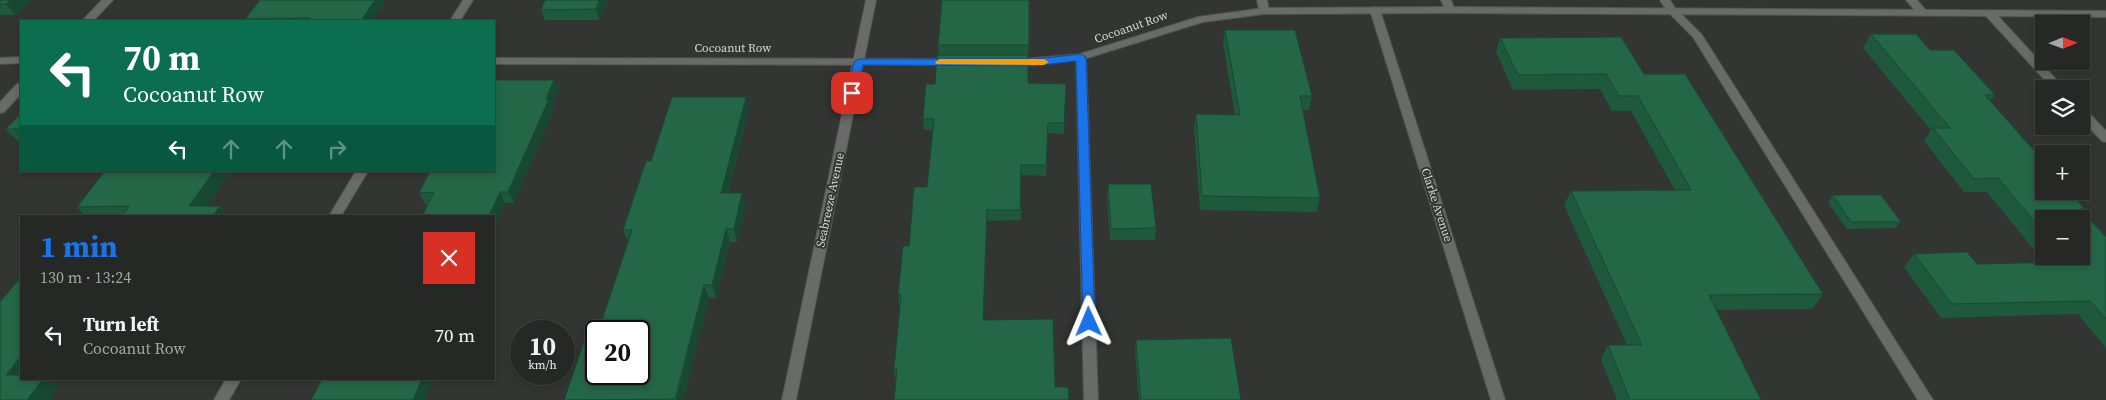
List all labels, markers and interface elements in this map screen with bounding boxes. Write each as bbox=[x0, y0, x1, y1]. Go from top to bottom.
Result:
street label: Cocoanut Row bbox=[1092, 7, 1171, 47]
north arrow bbox=[2035, 15, 2090, 70]
map controls bbox=[2035, 15, 2090, 265]
text: 70 m bbox=[123, 34, 200, 82]
icon: left bbox=[40, 40, 105, 105]
street label: Cocoanut Row bbox=[694, 40, 772, 56]
pin bbox=[831, 72, 873, 114]
text: Cocoanut Row bbox=[123, 79, 264, 109]
icon: arrive bbox=[838, 79, 866, 107]
button: layers bbox=[2035, 80, 2090, 135]
icon: left bbox=[164, 135, 192, 163]
icon: ahead bbox=[217, 135, 245, 163]
icon: ahead bbox=[270, 135, 298, 163]
icon: right bbox=[323, 135, 351, 163]
button: + bbox=[2035, 145, 2090, 200]
street label: Seabreeze Avenue bbox=[812, 151, 848, 249]
street label: Clarke Avenue bbox=[1418, 166, 1456, 244]
button: − bbox=[2035, 210, 2090, 265]
text: 1 min bbox=[40, 226, 118, 267]
button: close bbox=[423, 232, 475, 284]
text: 130 m · 13:24 bbox=[40, 266, 131, 288]
position arrow bbox=[1062, 295, 1114, 347]
text: Turn left bbox=[83, 311, 159, 337]
speed limit sign: 20 bbox=[585, 320, 650, 385]
icon: left bbox=[40, 321, 68, 349]
text: 70 m bbox=[434, 322, 475, 348]
text: 10 bbox=[529, 329, 556, 363]
text: Cocoanut Row bbox=[83, 337, 186, 359]
text: km/h bbox=[528, 357, 557, 373]

